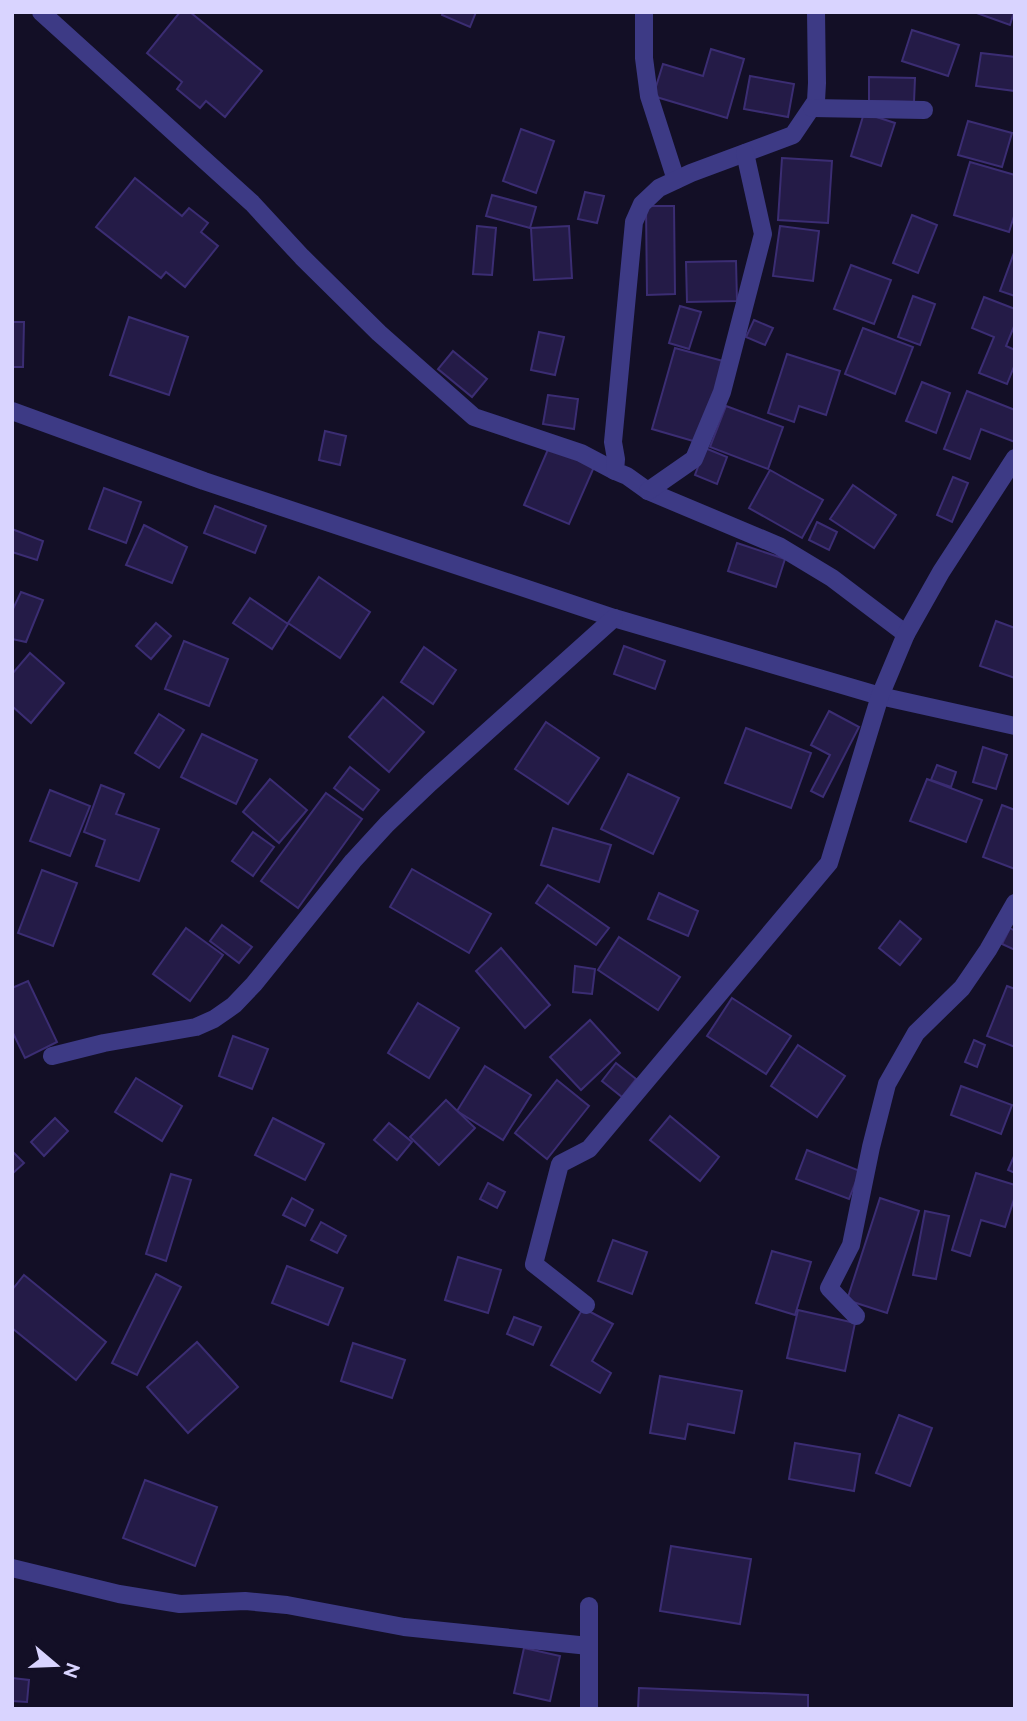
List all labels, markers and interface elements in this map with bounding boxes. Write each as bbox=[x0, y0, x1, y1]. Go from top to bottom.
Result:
north arrow bbox=[21, 1630, 91, 1700]
text: N bbox=[59, 1660, 85, 1681]

